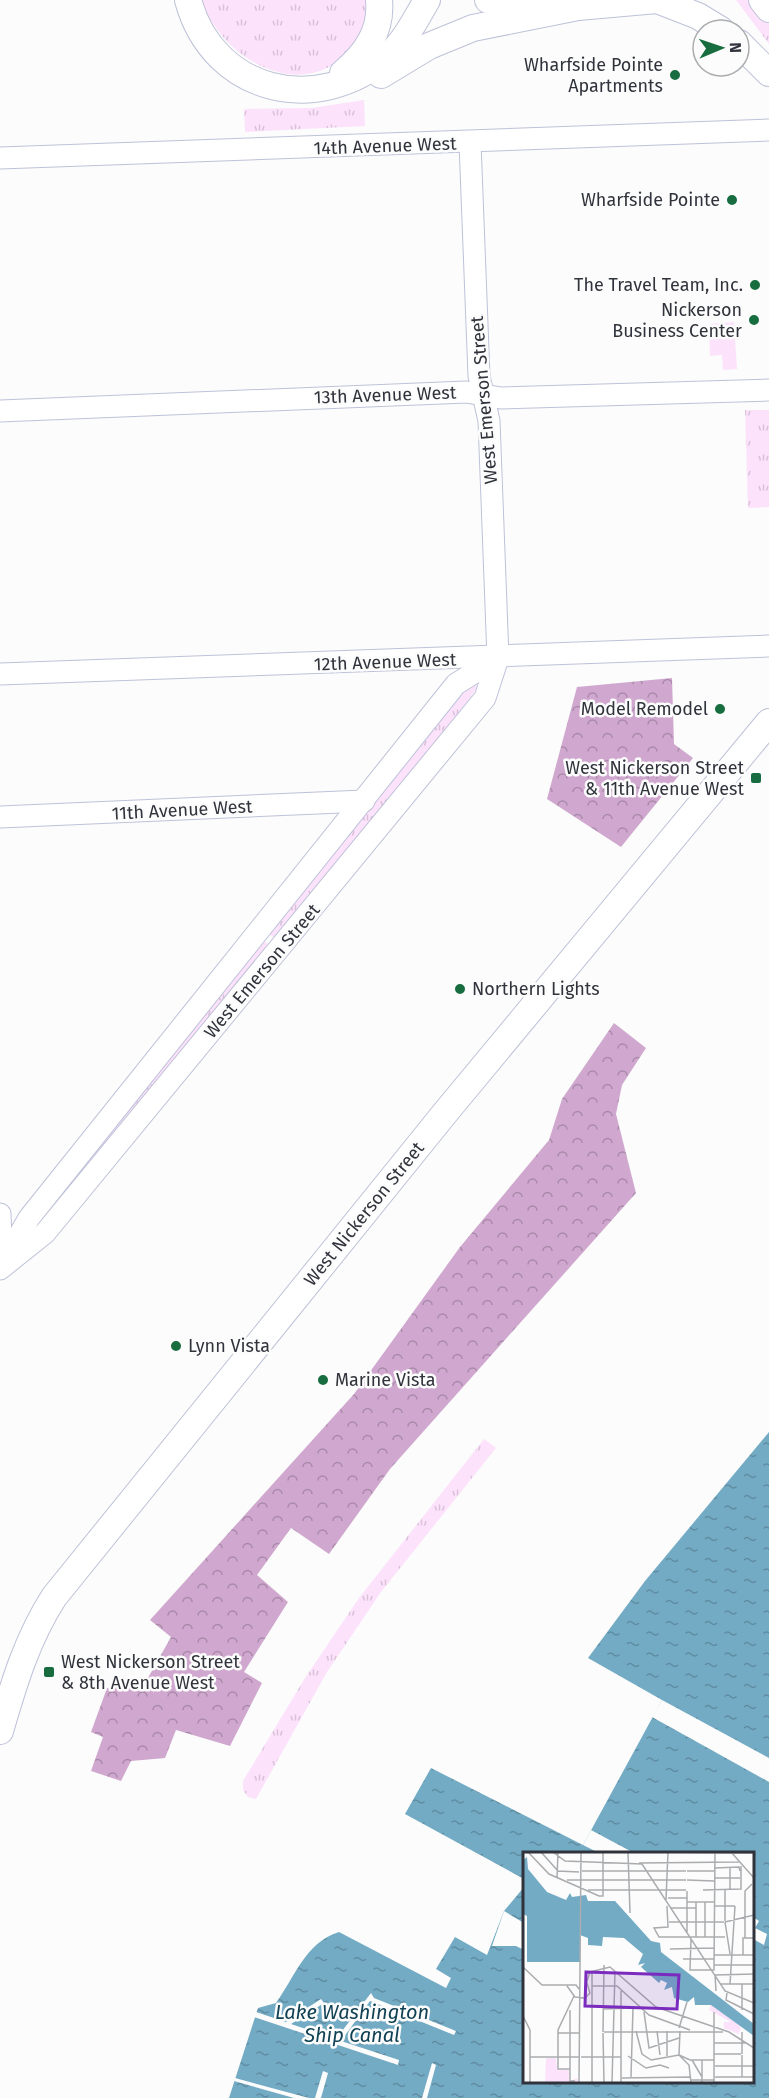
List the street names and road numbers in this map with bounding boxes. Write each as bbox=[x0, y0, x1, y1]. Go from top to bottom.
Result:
street label: 14th Avenue West bbox=[313, 132, 457, 159]
street label: West Emerson Street bbox=[466, 315, 502, 485]
street label: 13th Avenue West bbox=[313, 382, 457, 408]
street label: 12th Avenue West bbox=[313, 649, 457, 675]
street label: 11th Avenue West bbox=[111, 795, 254, 825]
street label: West Emerson Street bbox=[199, 899, 325, 1043]
street label: West Nickerson Street bbox=[299, 1137, 429, 1290]

